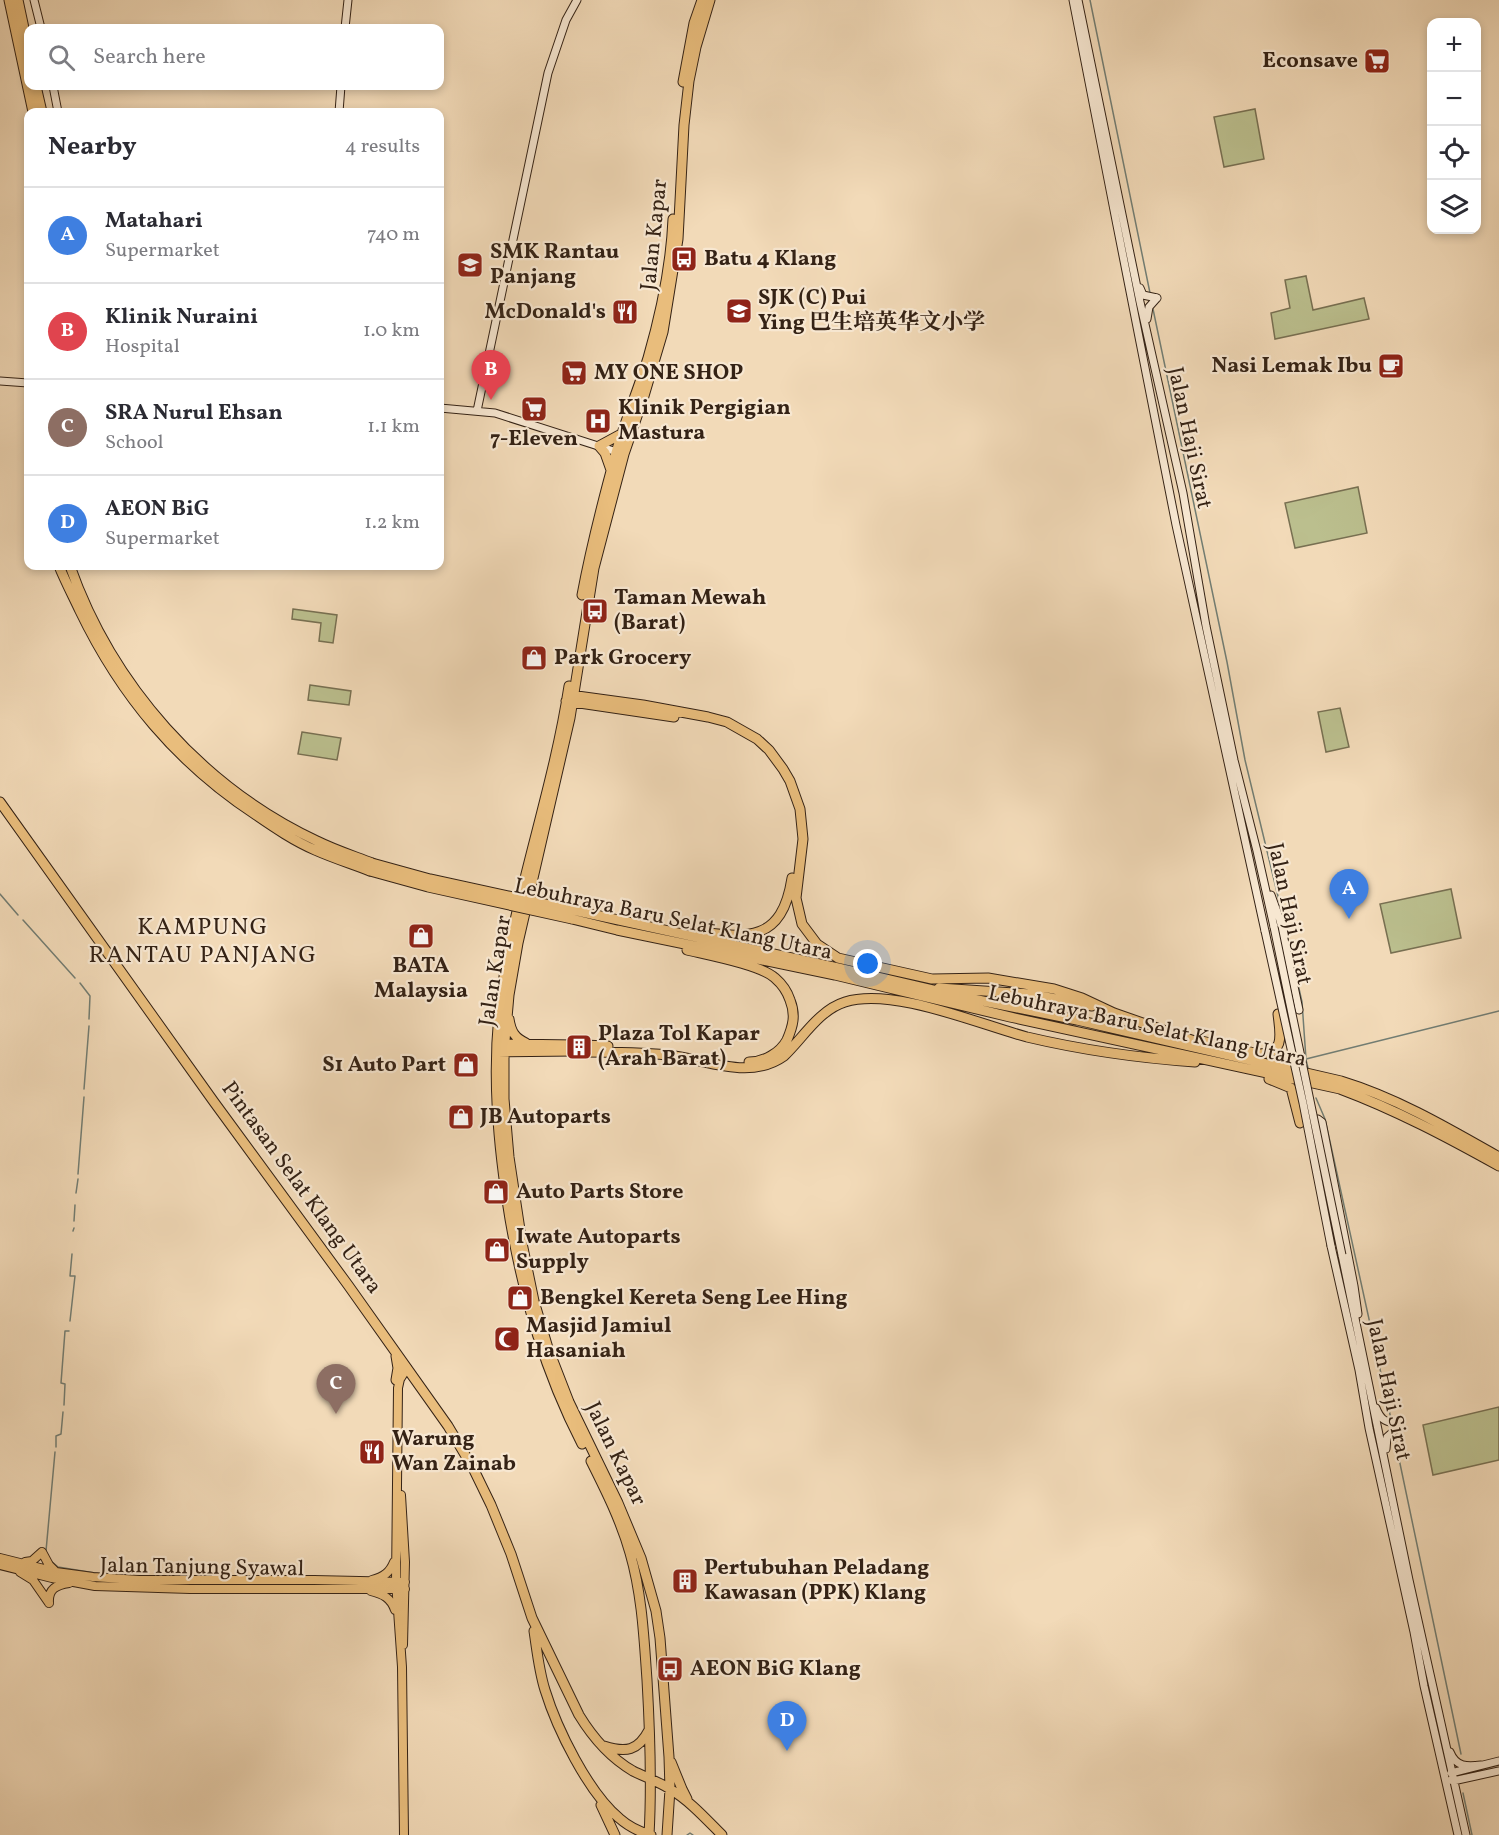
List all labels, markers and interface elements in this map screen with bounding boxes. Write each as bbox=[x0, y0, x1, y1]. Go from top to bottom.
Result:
map controls bbox=[1427, 18, 1481, 234]
button: + bbox=[1427, 18, 1481, 72]
search box bbox=[24, 24, 444, 90]
icon: search bbox=[45, 41, 78, 74]
text: Search here bbox=[93, 42, 206, 73]
place label: Econsave bbox=[1262, 46, 1358, 77]
supermarket icon: Econsave bbox=[1362, 46, 1392, 76]
button: − bbox=[1427, 72, 1481, 126]
button: locate bbox=[1427, 126, 1481, 180]
text: Nearby bbox=[48, 129, 137, 165]
text: 4 results bbox=[345, 133, 420, 161]
street label: Jalan Kapar bbox=[634, 178, 676, 292]
button: layers bbox=[1427, 180, 1481, 234]
text: Matahari bbox=[105, 206, 203, 237]
text: A bbox=[60, 221, 75, 249]
text: 740 m bbox=[367, 221, 420, 249]
text: Supermarket bbox=[105, 237, 220, 265]
place label: SMK Rantau Panjang bbox=[490, 237, 619, 293]
bus stop icon: Batu 4 Klang bbox=[669, 244, 699, 274]
place label: Batu 4 Klang bbox=[704, 244, 836, 275]
school or university icon: SMK Rantau Panjang bbox=[455, 250, 485, 280]
place label: SJK (C) Pui Ying 巴生培英华文小学 bbox=[758, 283, 985, 339]
school or university icon: SJK (C) Pui Ying 巴生培英华文小学 bbox=[724, 296, 754, 326]
place label: McDonald's bbox=[485, 297, 606, 328]
restaurant icon: McDonald's bbox=[610, 297, 640, 327]
text: Klinik Nuraini bbox=[105, 302, 258, 333]
text: B bbox=[61, 317, 74, 345]
text: 1.0 km bbox=[363, 317, 420, 345]
text: Hospital bbox=[105, 333, 180, 361]
pin: B bbox=[472, 350, 510, 400]
place label: Nasi Lemak Ibu bbox=[1211, 351, 1372, 382]
cafe icon: Nasi Lemak Ibu bbox=[1376, 351, 1406, 381]
supermarket icon: MY ONE SHOP bbox=[559, 358, 589, 388]
place label: MY ONE SHOP bbox=[594, 358, 743, 389]
street label: Jalan Haji Sirat bbox=[1159, 364, 1219, 512]
place label: Klinik Pergigian Mastura bbox=[618, 393, 791, 449]
supermarket icon: 7-Eleven bbox=[519, 394, 549, 424]
text: SRA Nurul Ehsan bbox=[105, 398, 283, 429]
hospital icon: Klinik Pergigian Mastura bbox=[583, 406, 613, 436]
text: C bbox=[61, 413, 74, 441]
text: 1.1 km bbox=[367, 413, 420, 441]
place label: 7-Eleven bbox=[490, 424, 578, 455]
text: School bbox=[105, 429, 163, 457]
text: AEON BiG bbox=[105, 494, 209, 525]
text: D bbox=[60, 509, 75, 537]
text: 1.2 km bbox=[364, 509, 420, 537]
text: Supermarket bbox=[105, 525, 220, 553]
place label: Taman Mewah (Barat) bbox=[614, 583, 766, 639]
bus stop icon: Taman Mewah (Barat) bbox=[580, 596, 610, 626]
shop icon: Park Grocery bbox=[519, 643, 549, 673]
place label: Park Grocery bbox=[554, 643, 692, 674]
street label: Jalan Haji Sirat bbox=[1259, 840, 1319, 988]
pin: A bbox=[1330, 870, 1368, 919]
street label: Lebuhraya Baru Selat Klang Utara bbox=[511, 871, 835, 969]
district label: KAMPUNG RANTAU PANJANG bbox=[88, 911, 318, 973]
street label: Jalan Kapar bbox=[472, 913, 520, 1029]
shop icon: BATA Malaysia bbox=[406, 921, 436, 951]
your location bbox=[853, 949, 882, 978]
place label: BATA Malaysia bbox=[374, 951, 468, 1007]
street label: Lebuhraya Baru Selat Klang Utara bbox=[985, 978, 1309, 1076]
place label: Plaza Tol Kapar (Arah Barat) bbox=[598, 1019, 761, 1075]
building icon: Plaza Tol Kapar (Arah Barat) bbox=[564, 1032, 594, 1062]
place label: S1 Auto Part bbox=[322, 1050, 446, 1081]
shop icon: S1 Auto Part bbox=[451, 1050, 481, 1080]
street label: Pintasan Selat Klang Utara bbox=[213, 1075, 389, 1301]
shop icon: JB Autoparts bbox=[446, 1102, 476, 1132]
place label: JB Autoparts bbox=[479, 1102, 611, 1133]
shop icon: Auto Parts Store bbox=[481, 1177, 511, 1207]
place label: Auto Parts Store bbox=[516, 1177, 684, 1208]
place label: Iwate Autoparts Supply bbox=[516, 1222, 681, 1278]
shop icon: Iwate Autoparts Supply bbox=[482, 1235, 512, 1265]
shop icon: Bengkel Kereta Seng Lee Hing bbox=[505, 1283, 535, 1313]
place label: Bengkel Kereta Seng Lee Hing bbox=[540, 1283, 848, 1314]
place label: Masjid Jamiul Hasaniah bbox=[526, 1311, 671, 1367]
street label: Jalan Haji Sirat bbox=[1358, 1316, 1418, 1464]
mosque icon: Masjid Jamiul Hasaniah bbox=[492, 1324, 522, 1354]
pin: C bbox=[316, 1364, 356, 1414]
street label: Jalan Kapar bbox=[577, 1397, 653, 1511]
place label: Warung Wan Zainab bbox=[392, 1424, 516, 1480]
restaurant icon: Warung Wan Zainab bbox=[357, 1437, 387, 1467]
street label: Jalan Tanjung Syawal bbox=[99, 1551, 305, 1585]
place label: Pertubuhan Peladang Kawasan (PPK) Klang bbox=[704, 1553, 929, 1609]
building icon: Pertubuhan Peladang Kawasan (PPK) Klang bbox=[670, 1566, 700, 1596]
bus stop icon: AEON BiG Klang bbox=[655, 1654, 685, 1684]
place label: AEON BiG Klang bbox=[690, 1654, 861, 1685]
pin: D bbox=[768, 1702, 806, 1751]

